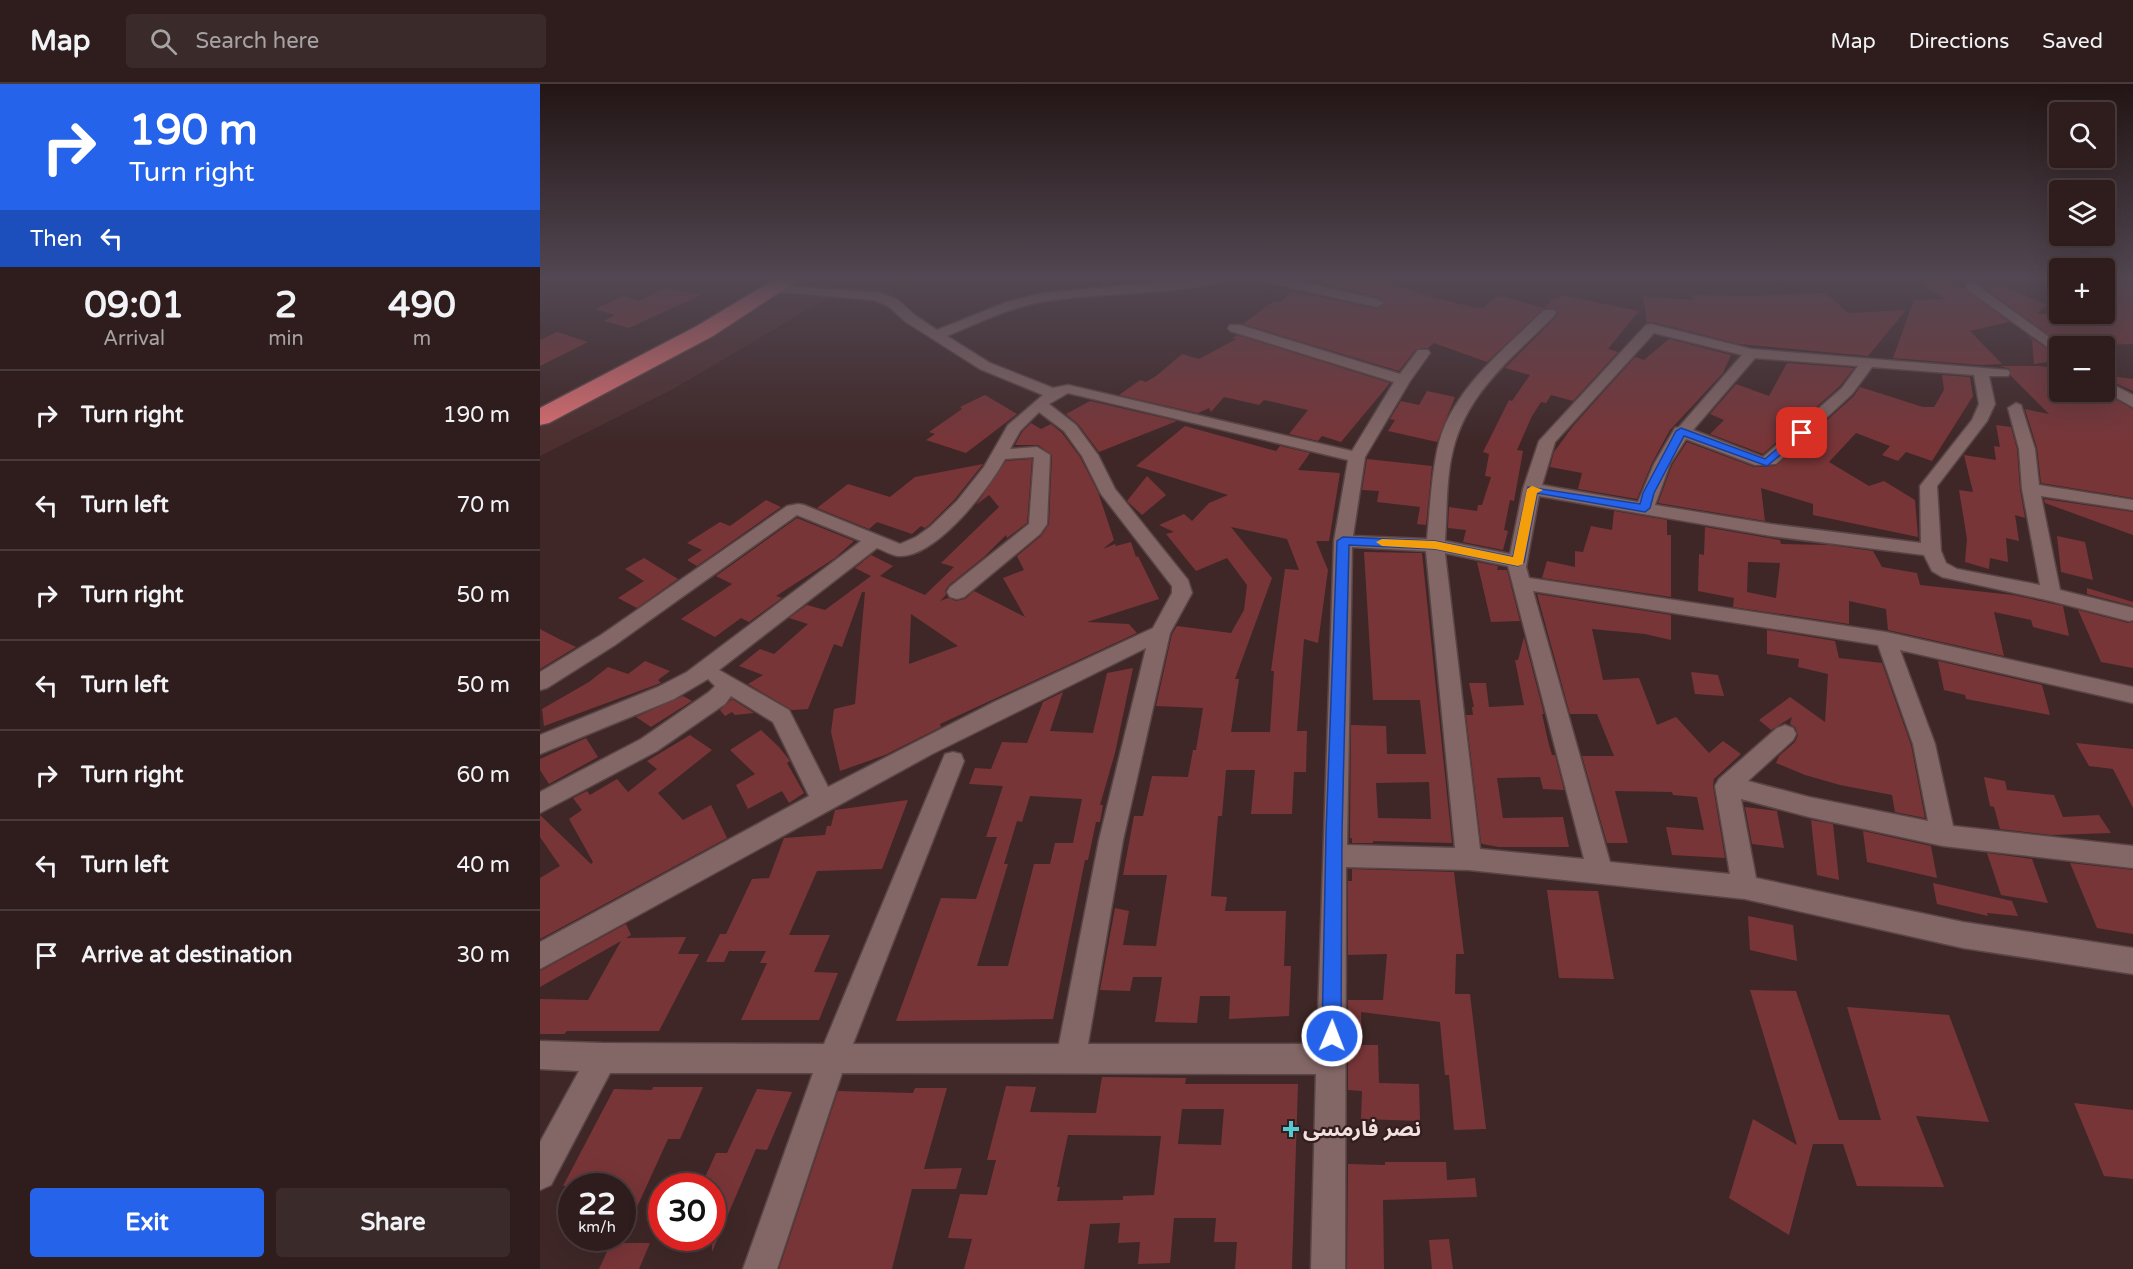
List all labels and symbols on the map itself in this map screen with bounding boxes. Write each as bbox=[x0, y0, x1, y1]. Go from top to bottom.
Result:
pin bbox=[1776, 407, 1827, 458]
position arrow bbox=[1300, 1004, 1364, 1068]
place label: نصر فارمسی bbox=[1303, 1117, 1421, 1142]
marker: نصر فارمسی bbox=[1284, 1122, 1298, 1136]
speed limit sign: 30 bbox=[648, 1173, 726, 1251]

